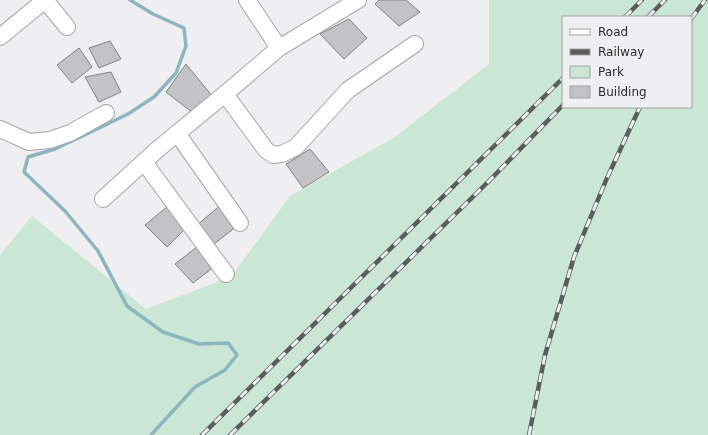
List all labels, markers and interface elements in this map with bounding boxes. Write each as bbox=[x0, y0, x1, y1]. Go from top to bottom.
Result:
legend bbox=[562, 16, 692, 108]
text: Road bbox=[598, 25, 628, 39]
text: Railway bbox=[598, 45, 644, 59]
text: Park bbox=[598, 65, 624, 79]
text: Building bbox=[598, 85, 647, 99]

